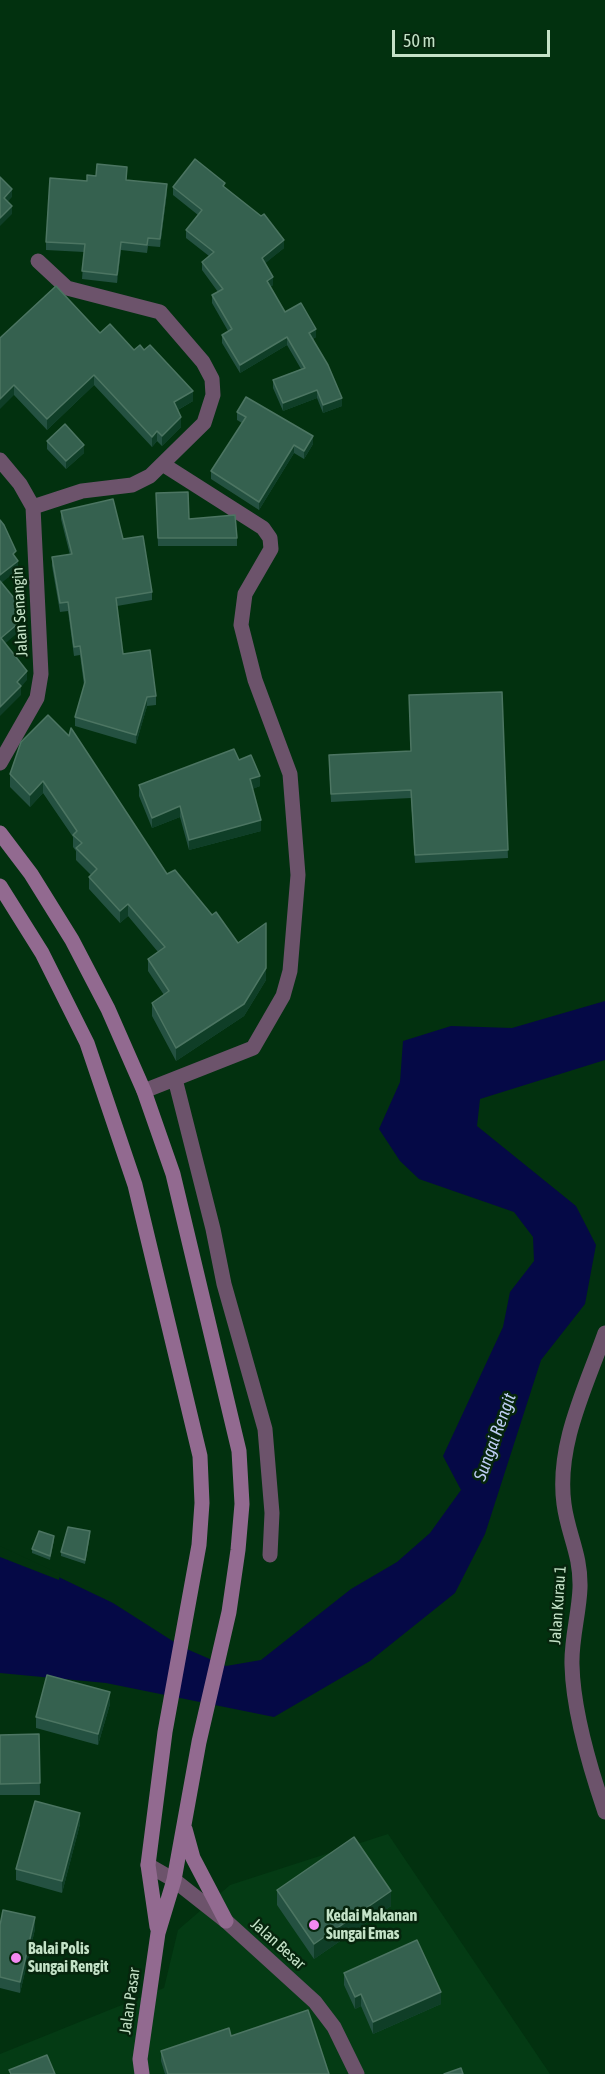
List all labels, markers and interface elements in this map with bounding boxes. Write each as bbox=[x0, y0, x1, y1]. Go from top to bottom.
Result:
scale bar bbox=[395, 18, 552, 56]
text: 50 m bbox=[403, 30, 435, 51]
street label: Jalan Senangin bbox=[8, 567, 32, 657]
water label: Sungai Rengit bbox=[469, 1390, 521, 1484]
street label: Jalan Kurau 1 bbox=[546, 1565, 570, 1645]
place label: Kedai Makanan Sungai Emas bbox=[326, 1906, 417, 1944]
street label: Jalan Besar bbox=[247, 1915, 309, 1973]
marker: Kedai Makanan Sungai Emas bbox=[307, 1918, 321, 1932]
place label: Balai Polis Sungai Rengit bbox=[28, 1939, 108, 1977]
marker: Balai Polis Sungai Rengit bbox=[9, 1951, 23, 1965]
street label: Jalan Pasar bbox=[116, 1967, 144, 2035]

